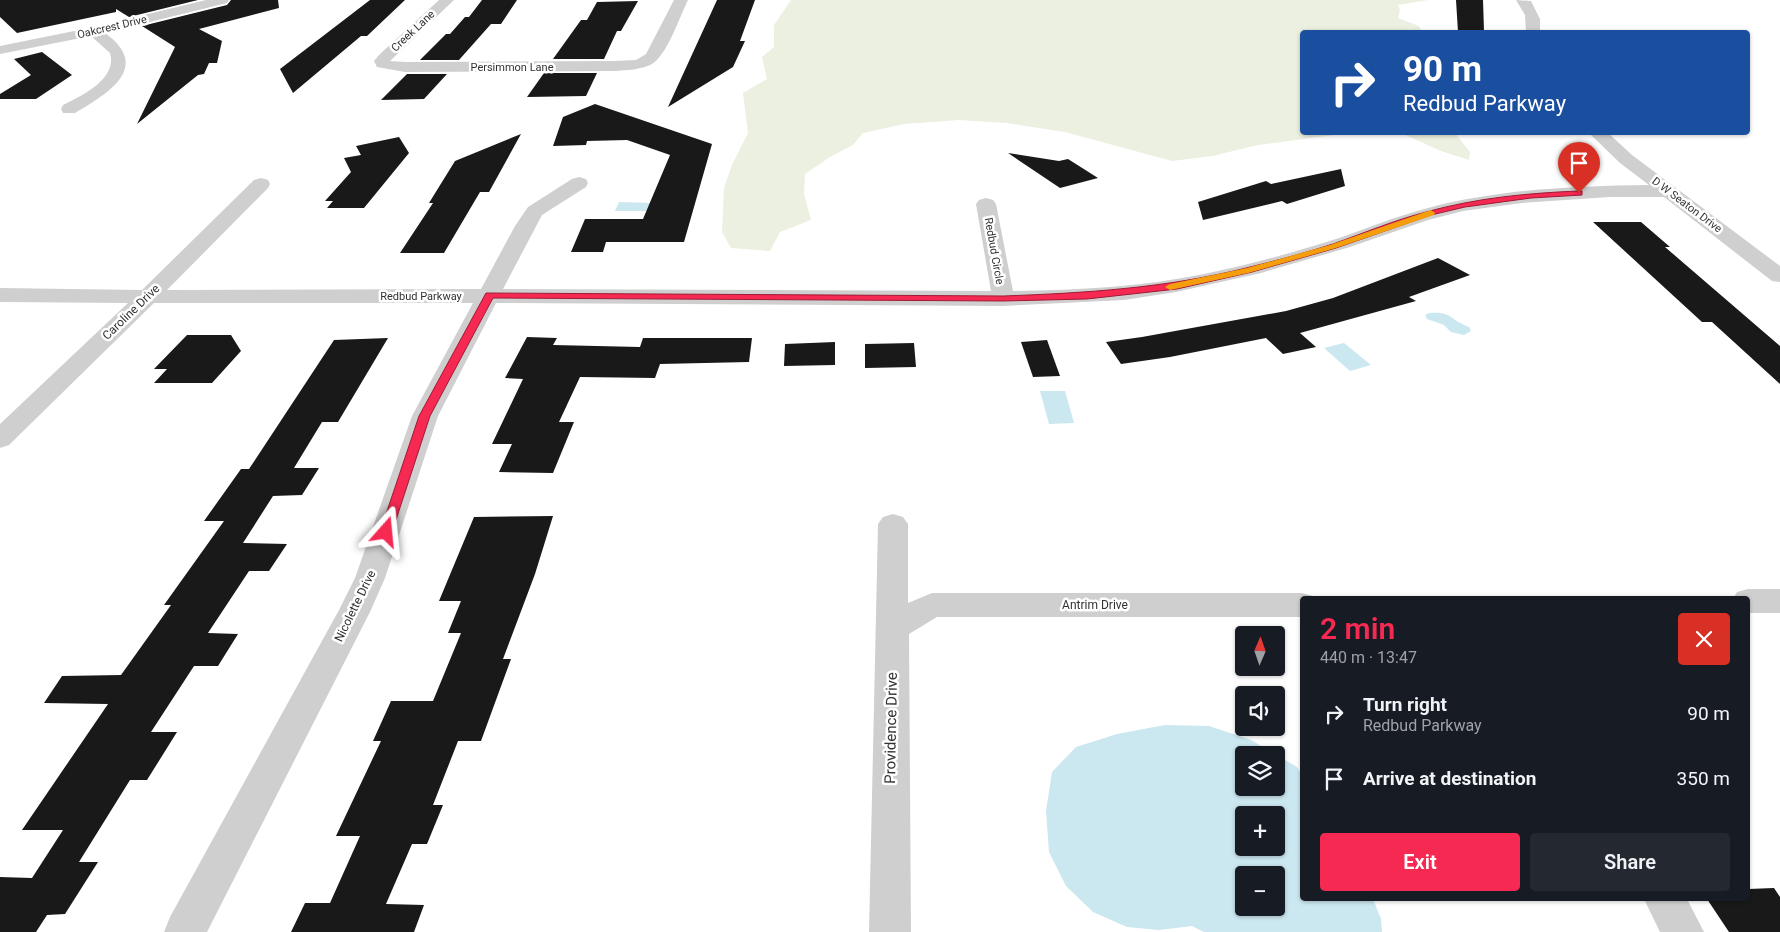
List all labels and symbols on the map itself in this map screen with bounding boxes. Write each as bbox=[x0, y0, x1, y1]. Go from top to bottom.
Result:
street label: Creek Lane bbox=[389, 8, 438, 54]
street label: Oakcrest Drive bbox=[76, 13, 148, 41]
street label: Persimmon Lane bbox=[471, 61, 554, 74]
pin bbox=[1558, 142, 1600, 193]
street label: D W Seaton Drive bbox=[1650, 175, 1725, 236]
street label: Redbud Circle bbox=[982, 217, 1006, 286]
street label: Caroline Drive bbox=[100, 281, 162, 343]
street label: Redbud Parkway bbox=[380, 290, 463, 303]
position arrow bbox=[359, 505, 411, 557]
street label: Nicolette Drive bbox=[332, 568, 378, 644]
street label: Antrim Drive bbox=[1062, 598, 1128, 612]
north arrow bbox=[1235, 626, 1285, 676]
street label: Providence Drive bbox=[881, 672, 901, 784]

